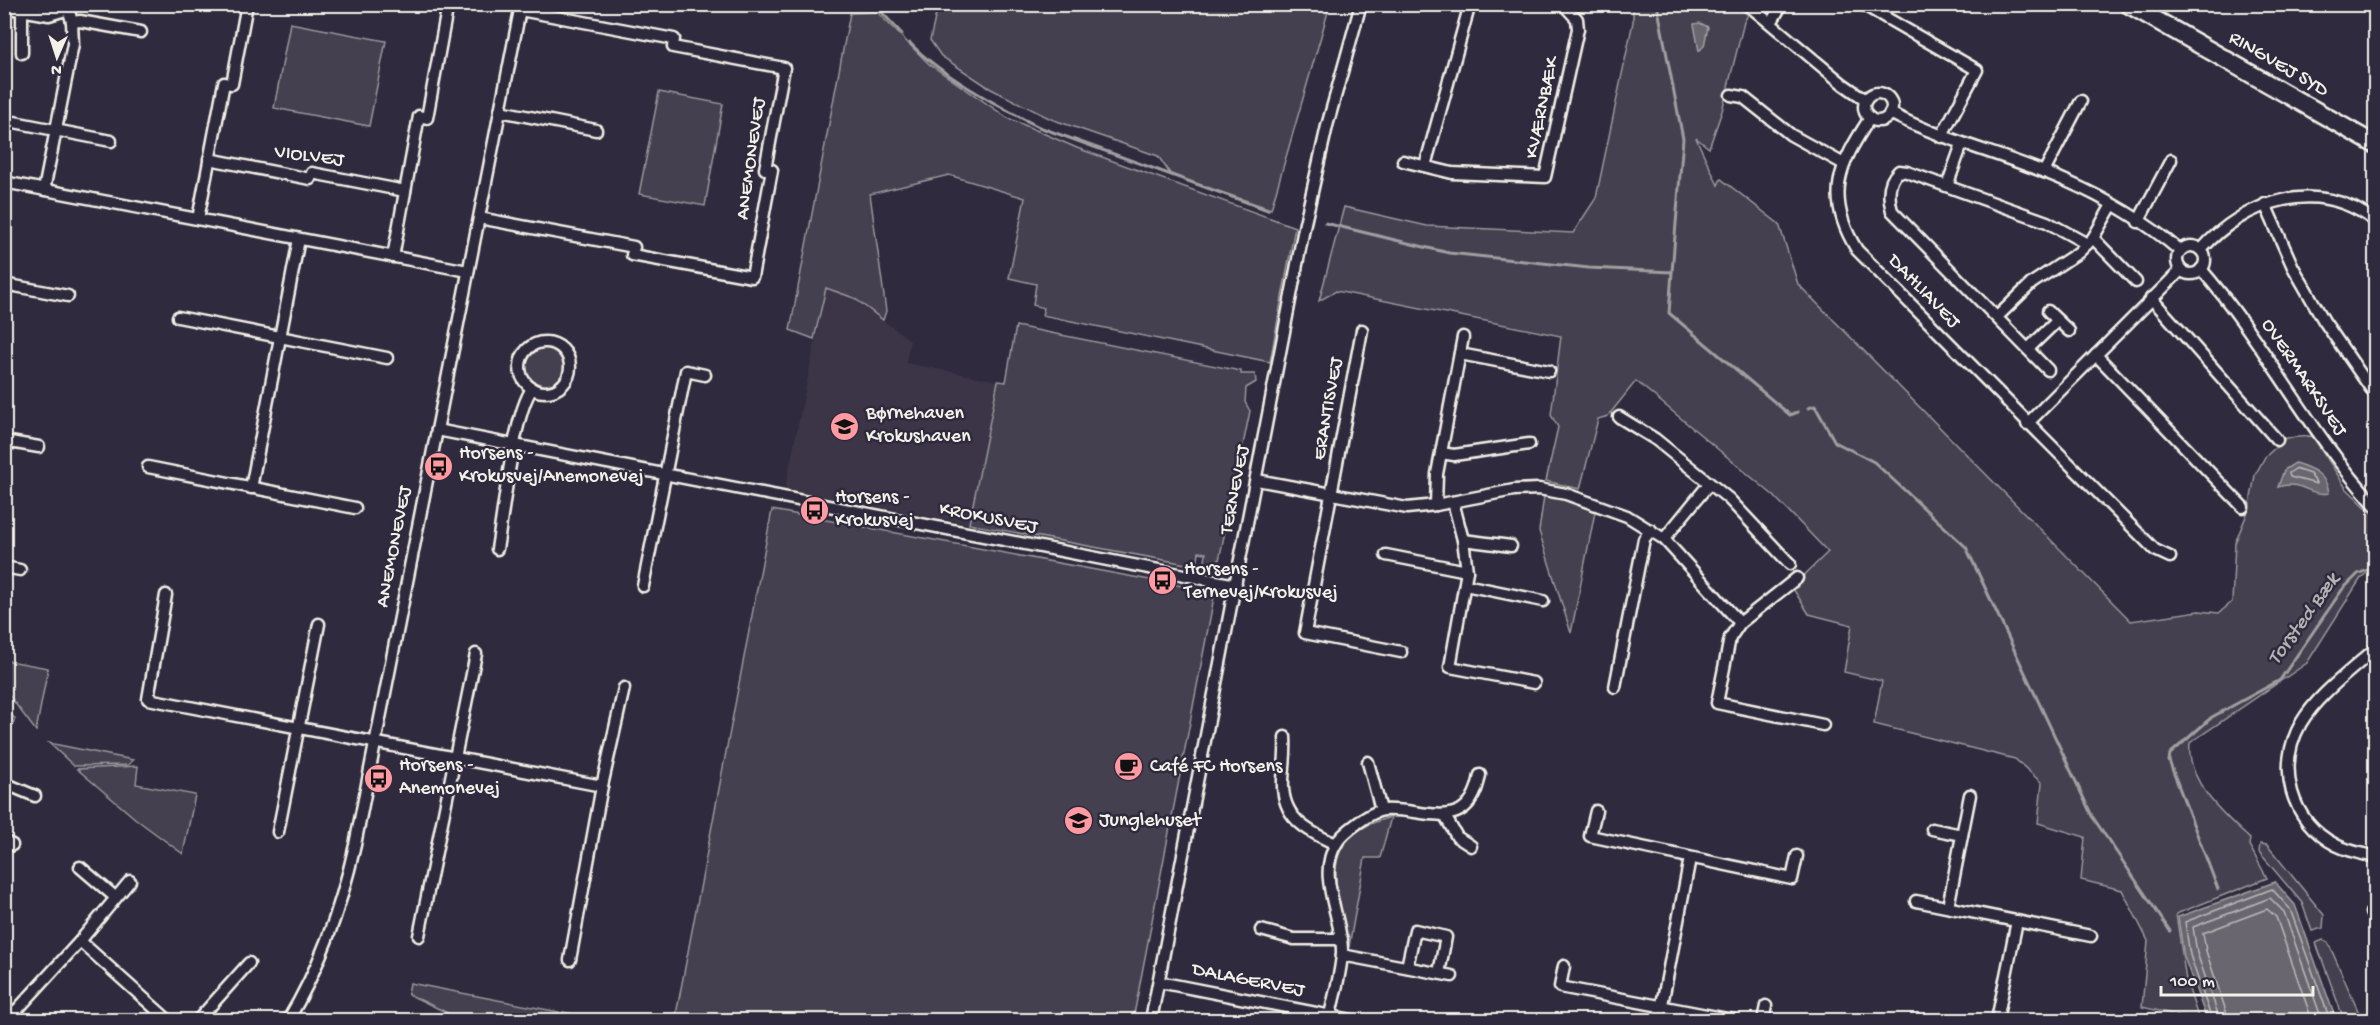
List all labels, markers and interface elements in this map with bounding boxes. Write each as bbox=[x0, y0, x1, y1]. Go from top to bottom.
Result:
north arrow bbox=[27, 27, 87, 87]
street label: RINGVEJ SYD bbox=[2224, 27, 2333, 103]
street label: KVÆRNBÆK bbox=[1521, 53, 1565, 161]
text: N bbox=[50, 59, 62, 78]
street label: ANEMONEVEJ bbox=[732, 95, 772, 221]
street label: VIOLVEJ bbox=[272, 141, 346, 173]
street label: DAHLIAVEJ bbox=[1881, 249, 1965, 335]
street label: OVERMARKSVEJ bbox=[2255, 315, 2352, 442]
street label: ERANTISVEJ bbox=[1309, 355, 1350, 462]
place label: Børnehaven Krokushaven bbox=[865, 403, 971, 449]
school or university icon: Børnehaven Krokushaven bbox=[829, 410, 861, 442]
street label: TERNEVEJ bbox=[1216, 442, 1256, 538]
place label: Horsens - Krokusvej/Anemonevej bbox=[459, 443, 644, 489]
bus stop icon: Horsens - Krokusvej/Anemonevej bbox=[422, 450, 454, 482]
street label: ANEMONEVEJ bbox=[372, 483, 418, 610]
place label: Horsens - Krokusvej bbox=[835, 487, 914, 533]
bus stop icon: Horsens - Krokusvej bbox=[798, 494, 830, 526]
street label: KROKUSVEJ bbox=[937, 498, 1040, 540]
place label: Horsens - Ternevej/Krokusvej bbox=[1183, 559, 1338, 605]
bus stop icon: Horsens - Ternevej/Krokusvej bbox=[1147, 565, 1179, 597]
water label: Torsted Bæk bbox=[2263, 567, 2348, 671]
cafe icon: Café FC Horsens bbox=[1113, 751, 1145, 783]
place label: Horsens - Anemonevej bbox=[399, 755, 500, 801]
place label: Café FC Horsens bbox=[1150, 756, 1283, 779]
bus stop icon: Horsens - Anemonevej bbox=[362, 762, 394, 794]
school or university icon: Junglehuset bbox=[1062, 805, 1094, 837]
place label: Junglehuset bbox=[1099, 810, 1202, 833]
street label: DALAGERVEJ bbox=[1188, 958, 1307, 1003]
scale bar bbox=[2161, 959, 2312, 997]
text: 100 m bbox=[2169, 972, 2215, 993]

